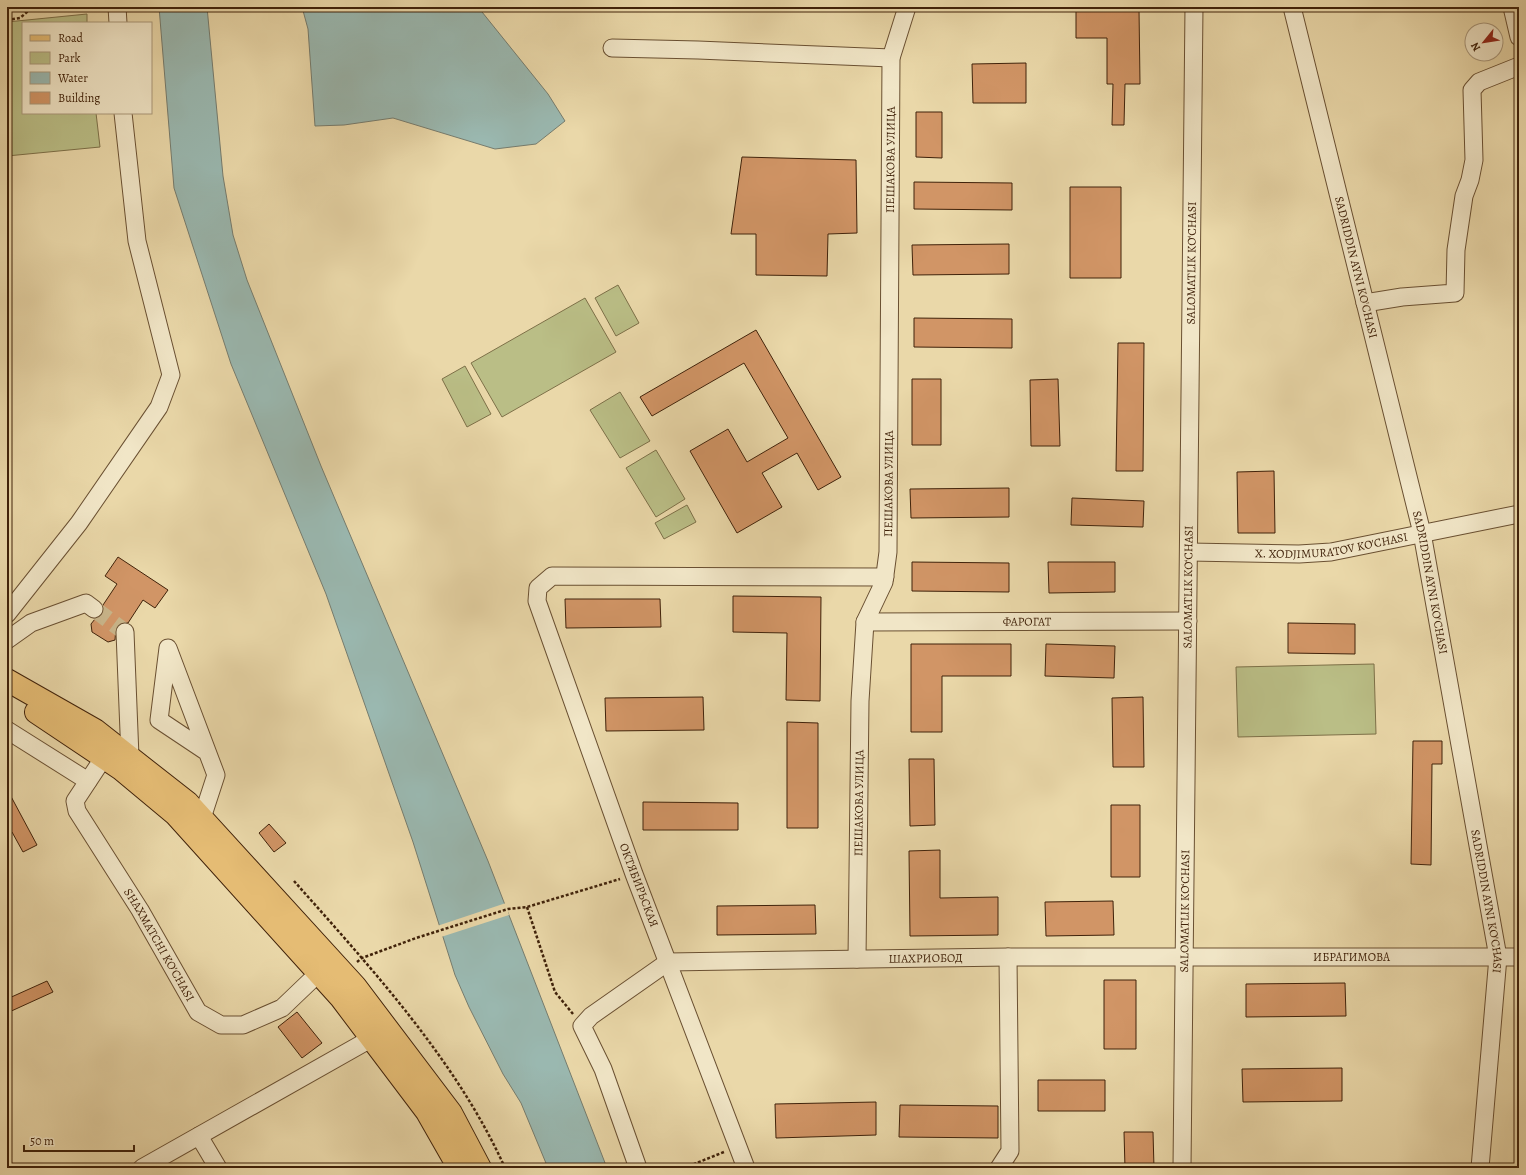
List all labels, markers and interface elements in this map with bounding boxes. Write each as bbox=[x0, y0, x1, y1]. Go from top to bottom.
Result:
legend bbox=[22, 22, 152, 114]
north arrow bbox=[1464, 22, 1504, 62]
text: Road bbox=[58, 30, 84, 46]
text: N bbox=[1467, 40, 1484, 54]
text: Park bbox=[58, 50, 81, 66]
text: Water bbox=[57, 70, 88, 86]
text: Building bbox=[58, 90, 100, 106]
street label: ПЕШАКОВА УЛИЦА bbox=[882, 105, 899, 213]
street label: SADRIDDIN AYNI KO'CHASI bbox=[1331, 195, 1382, 340]
street label: SALOMATLIK KO‘CHASI bbox=[1183, 201, 1200, 325]
street label: ПЕШАКОВА УЛИЦА bbox=[880, 429, 897, 537]
street label: SADRIDDIN AYNI KO'CHASI bbox=[1409, 509, 1452, 656]
street label: SALOMATLIK KO‘CHASI bbox=[1179, 525, 1197, 649]
street label: X. XODJIMURATOV KO'CHASI bbox=[1255, 529, 1409, 562]
street label: ФАРОГАТ bbox=[1003, 613, 1052, 630]
street label: ПЕШАКОВА УЛИЦА bbox=[850, 749, 867, 856]
street label: SADRIDDIN AYNI KO'CHASI bbox=[1467, 828, 1506, 974]
street label: ОКТЯБИРЬСКАЯ bbox=[616, 841, 662, 929]
street label: SALOMATLIK KO‘CHASI bbox=[1176, 849, 1193, 973]
street label: SHAXMATCHI KO'CHASI bbox=[120, 885, 198, 1004]
street label: ИБРАГИМОВА bbox=[1313, 949, 1391, 965]
street label: ШАХРИОБОД bbox=[888, 950, 963, 967]
scale bar bbox=[24, 1127, 134, 1153]
text: 50 m bbox=[30, 1133, 54, 1149]

